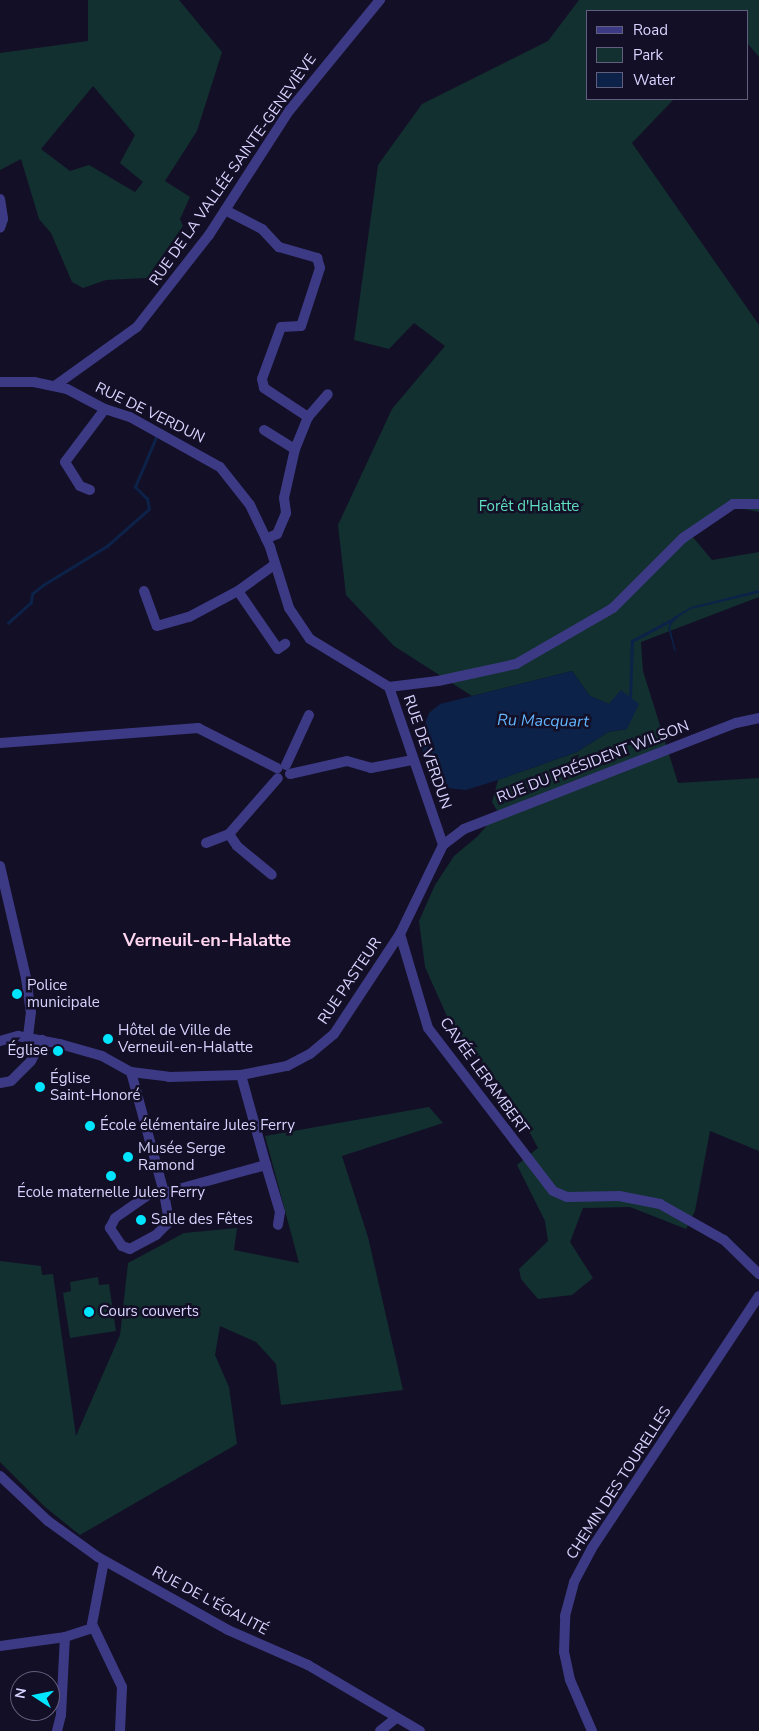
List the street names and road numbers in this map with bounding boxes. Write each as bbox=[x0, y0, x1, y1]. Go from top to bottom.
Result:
street label: RUE DE LA VALLÉE SAINTE-GENEVIÈVE bbox=[146, 51, 320, 289]
street label: RUE DE VERDUN bbox=[92, 379, 208, 447]
street label: RUE DE VERDUN bbox=[399, 693, 455, 811]
street label: RUE DU PRÉSIDENT WILSON bbox=[494, 717, 692, 807]
street label: RUE PASTEUR bbox=[314, 934, 386, 1028]
street label: CAVÉE LERAMBERT bbox=[436, 1014, 532, 1138]
street label: CHEMIN DES TOURELLES bbox=[563, 1403, 675, 1563]
street label: RUE DE L'ÉGALITÉ bbox=[149, 1563, 271, 1639]

